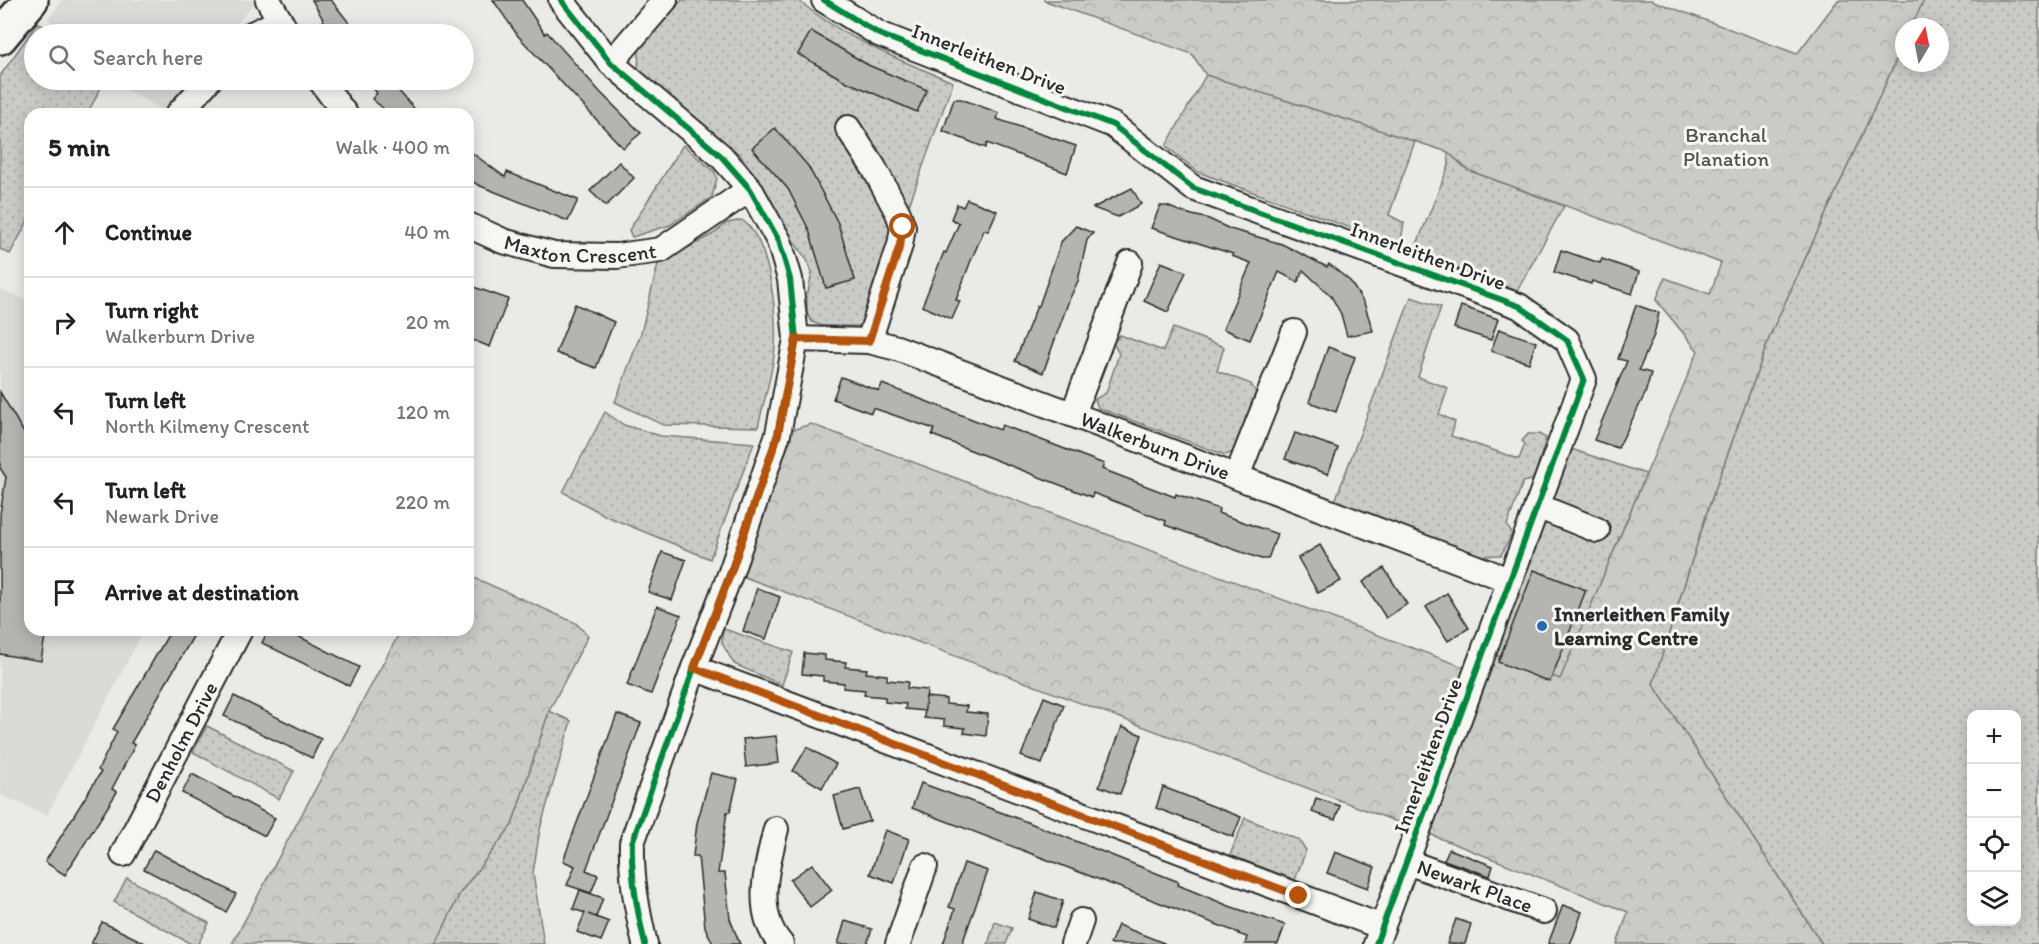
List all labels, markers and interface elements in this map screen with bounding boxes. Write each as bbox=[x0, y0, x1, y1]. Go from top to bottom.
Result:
street label: Innerleithen Drive bbox=[909, 18, 1070, 99]
north arrow bbox=[1895, 18, 1949, 72]
search box bbox=[24, 24, 474, 90]
icon: search bbox=[45, 41, 78, 74]
text: Search here bbox=[93, 44, 203, 71]
park label: Branchal Planation bbox=[1683, 122, 1769, 171]
text: 5 min bbox=[48, 131, 110, 163]
text: Walk · 400 m bbox=[336, 135, 450, 159]
route start bbox=[889, 213, 915, 239]
icon: ahead bbox=[48, 216, 81, 249]
street label: Innerleithen Drive bbox=[1347, 216, 1509, 295]
text: Continue bbox=[105, 219, 192, 246]
text: 40 m bbox=[404, 220, 450, 244]
street label: Maxton Crescent bbox=[501, 229, 658, 268]
text: Turn right bbox=[105, 297, 199, 324]
icon: right bbox=[48, 306, 81, 339]
text: 20 m bbox=[406, 310, 450, 334]
text: Walkerburn Drive bbox=[105, 324, 255, 348]
text: Turn left bbox=[105, 387, 186, 414]
icon: left bbox=[48, 396, 81, 429]
text: 120 m bbox=[397, 400, 450, 424]
street label: Walkerburn Drive bbox=[1077, 406, 1234, 485]
text: North Kilmeny Crescent bbox=[105, 414, 310, 438]
text: Turn left bbox=[105, 477, 186, 504]
icon: left bbox=[48, 486, 81, 519]
text: 220 m bbox=[395, 490, 450, 514]
text: Newark Drive bbox=[105, 504, 219, 528]
icon: arrive bbox=[48, 576, 81, 609]
text: Arrive at destination bbox=[105, 579, 299, 606]
place label: Innerleithen Family Learning Centre bbox=[1554, 601, 1729, 651]
marker: Innerleithen Family Learning Centre bbox=[1535, 619, 1549, 633]
street label: Innerleithen Drive bbox=[1388, 675, 1467, 837]
street label: Denholm Drive bbox=[139, 678, 223, 807]
map controls bbox=[1967, 710, 2021, 926]
button: + bbox=[1967, 710, 2021, 764]
button: − bbox=[1967, 764, 2021, 818]
button: locate bbox=[1967, 818, 2021, 872]
street label: Newark Place bbox=[1414, 854, 1536, 918]
button: layers bbox=[1967, 872, 2021, 926]
route end bbox=[1285, 882, 1311, 908]

